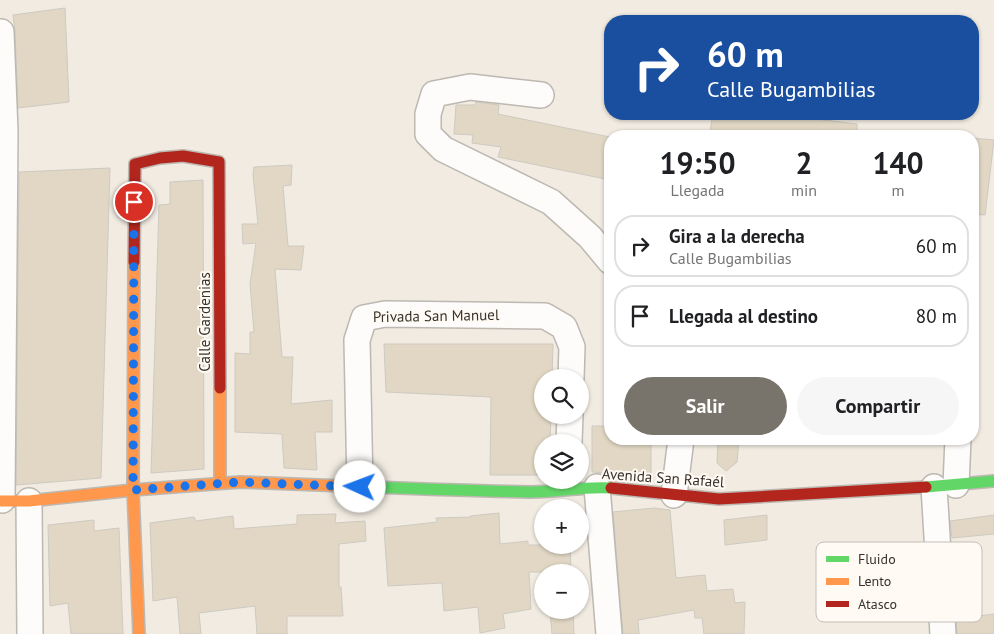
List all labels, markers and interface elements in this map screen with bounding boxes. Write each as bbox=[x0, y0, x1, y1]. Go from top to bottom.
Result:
text: 60 m bbox=[707, 31, 784, 77]
icon: right bbox=[624, 35, 689, 100]
text: Calle Bugambilias bbox=[707, 75, 876, 103]
text: 19:50 bbox=[659, 143, 736, 182]
text: 2 bbox=[796, 143, 813, 182]
text: 140 bbox=[872, 143, 924, 182]
text: Llegada bbox=[671, 180, 724, 200]
text: min bbox=[791, 180, 817, 200]
text: m bbox=[892, 180, 905, 200]
pin bbox=[113, 181, 155, 223]
icon: arrive bbox=[120, 188, 148, 216]
text: Gira a la derecha bbox=[669, 224, 805, 248]
icon: right bbox=[626, 232, 654, 260]
text: 60 m bbox=[916, 234, 957, 258]
text: Calle Bugambilias bbox=[669, 248, 792, 268]
street label: Calle Gardenias bbox=[195, 272, 214, 372]
icon: arrive bbox=[626, 302, 654, 330]
text: Llegada al destino bbox=[669, 304, 818, 328]
text: 80 m bbox=[916, 304, 957, 328]
street label: Privada San Manuel bbox=[373, 305, 500, 326]
map controls bbox=[534, 369, 589, 619]
button: search bbox=[534, 369, 589, 424]
button: Salir bbox=[624, 377, 787, 435]
button: Compartir bbox=[797, 377, 959, 435]
button: layers bbox=[534, 434, 589, 489]
position arrow bbox=[333, 460, 385, 512]
street label: Avenida San Rafaél bbox=[601, 464, 726, 491]
button: + bbox=[534, 499, 589, 554]
legend bbox=[816, 542, 982, 622]
text: Fluido bbox=[858, 550, 896, 568]
button: − bbox=[534, 564, 589, 619]
text: Lento bbox=[858, 572, 891, 590]
text: Atasco bbox=[858, 595, 897, 613]

